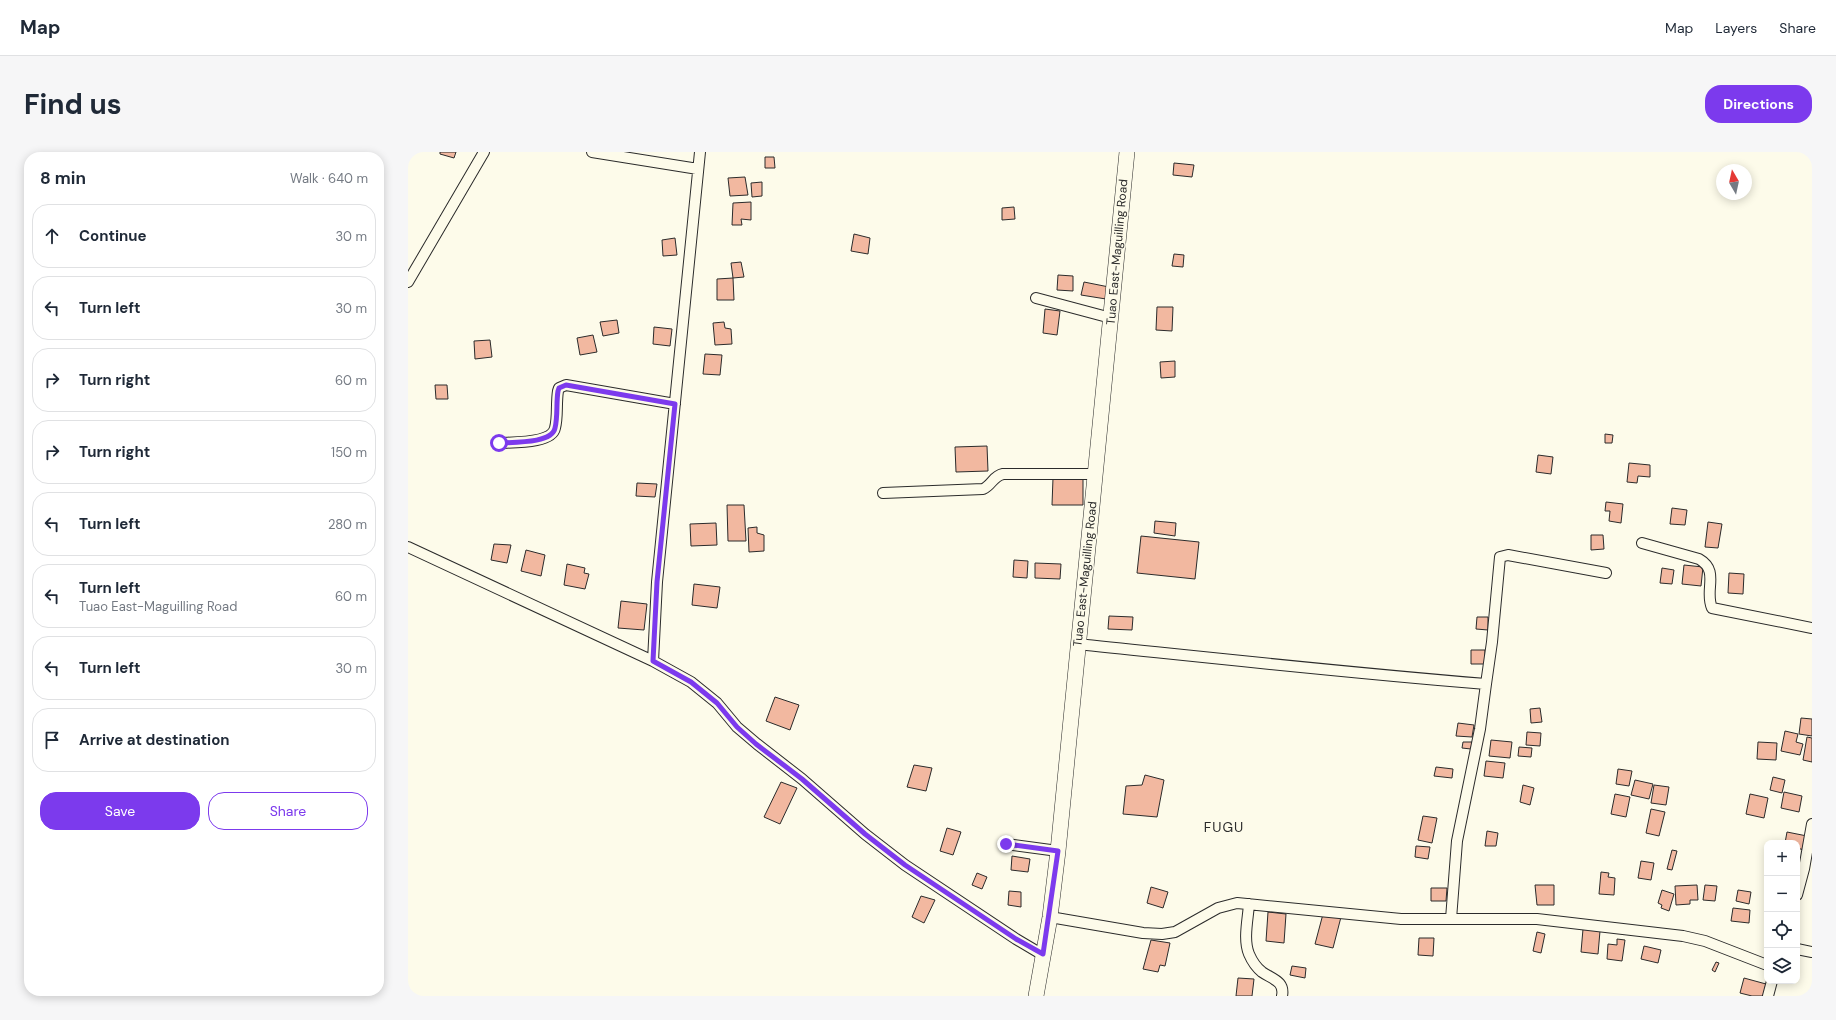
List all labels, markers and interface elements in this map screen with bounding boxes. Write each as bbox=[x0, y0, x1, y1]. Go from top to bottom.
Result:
text: Map bbox=[20, 15, 60, 40]
text: Map bbox=[1665, 19, 1693, 37]
text: Layers bbox=[1715, 19, 1757, 37]
text: Share bbox=[1779, 19, 1816, 37]
button: Directions bbox=[1705, 85, 1812, 123]
text: Find us bbox=[24, 86, 122, 123]
north arrow bbox=[1716, 164, 1752, 200]
text: 8 min bbox=[40, 167, 86, 189]
text: Walk · 640 m bbox=[290, 170, 368, 187]
street label: Tuao East-Maguilling Road bbox=[1103, 179, 1131, 325]
icon: ahead bbox=[41, 225, 63, 247]
text: Continue bbox=[79, 226, 147, 246]
text: 30 m bbox=[335, 228, 367, 245]
icon: left bbox=[41, 297, 63, 319]
text: Turn left bbox=[79, 298, 140, 318]
text: 30 m bbox=[335, 300, 367, 317]
icon: right bbox=[41, 369, 63, 391]
text: Turn right bbox=[79, 370, 150, 390]
text: 60 m bbox=[335, 372, 367, 389]
route start bbox=[490, 434, 508, 452]
icon: right bbox=[41, 441, 63, 463]
text: Turn right bbox=[79, 442, 150, 462]
text: 150 m bbox=[331, 444, 367, 461]
street label: Tuao East-Maguilling Road bbox=[1069, 500, 1101, 648]
icon: left bbox=[41, 513, 63, 535]
text: Turn left bbox=[79, 514, 140, 534]
text: 280 m bbox=[328, 516, 367, 533]
text: Turn left bbox=[79, 578, 140, 598]
icon: left bbox=[41, 585, 63, 607]
text: 60 m bbox=[335, 588, 367, 605]
text: Tuao East-Maguilling Road bbox=[79, 598, 237, 615]
icon: left bbox=[41, 657, 63, 679]
text: Turn left bbox=[79, 658, 140, 678]
text: 30 m bbox=[335, 660, 367, 677]
icon: arrive bbox=[41, 729, 63, 751]
text: Arrive at destination bbox=[79, 730, 230, 750]
button: Save bbox=[40, 792, 200, 830]
button: Share bbox=[208, 792, 368, 830]
district label: FUGU bbox=[1204, 818, 1244, 836]
route end bbox=[997, 835, 1015, 853]
map controls bbox=[1764, 840, 1800, 984]
button: + bbox=[1764, 840, 1800, 876]
button: − bbox=[1764, 876, 1800, 912]
button: locate bbox=[1764, 912, 1800, 948]
button: layers bbox=[1764, 948, 1800, 984]

